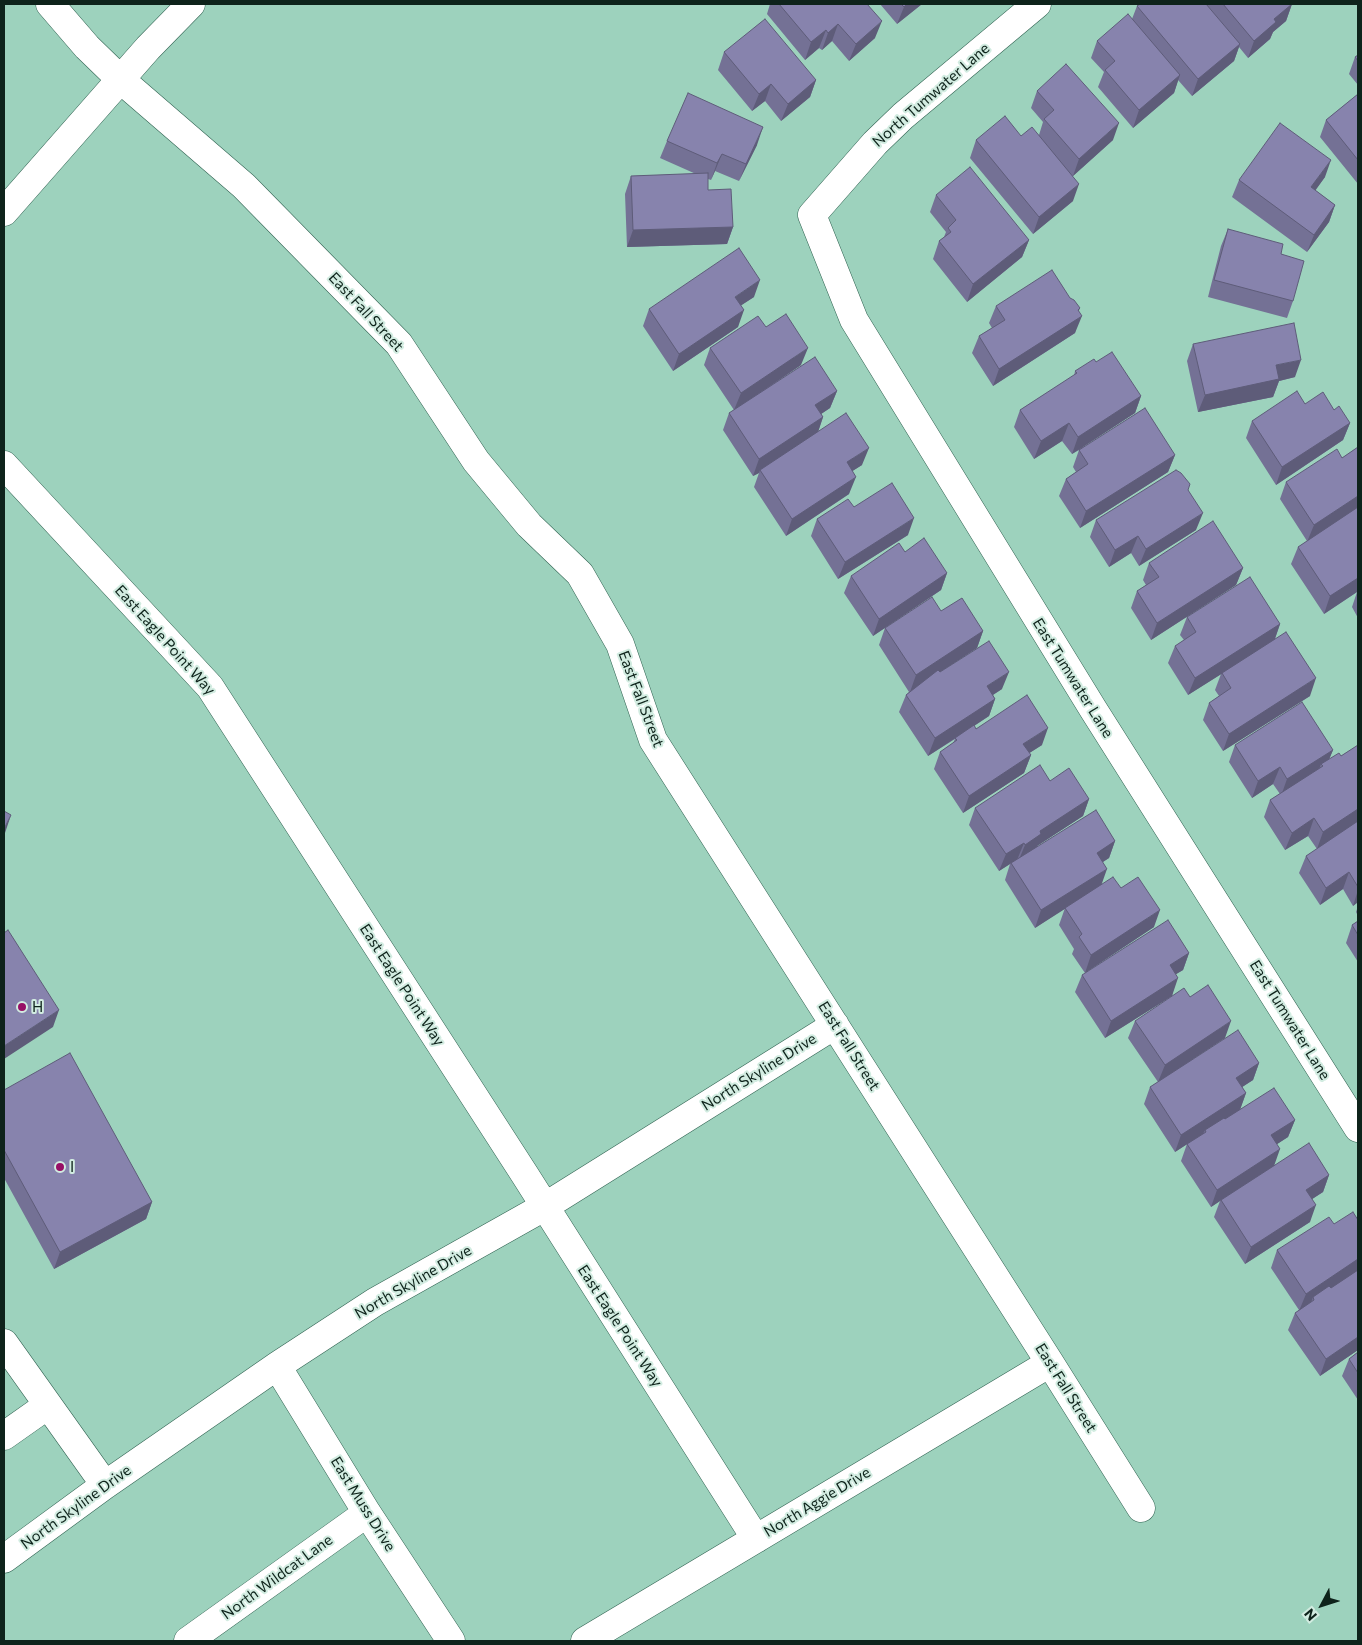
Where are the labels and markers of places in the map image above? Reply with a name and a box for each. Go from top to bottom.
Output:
place label: H [32,998,43,1016]
marker: H [16,1001,28,1013]
place label: I [70,1158,74,1176]
marker: I [54,1161,66,1173]

